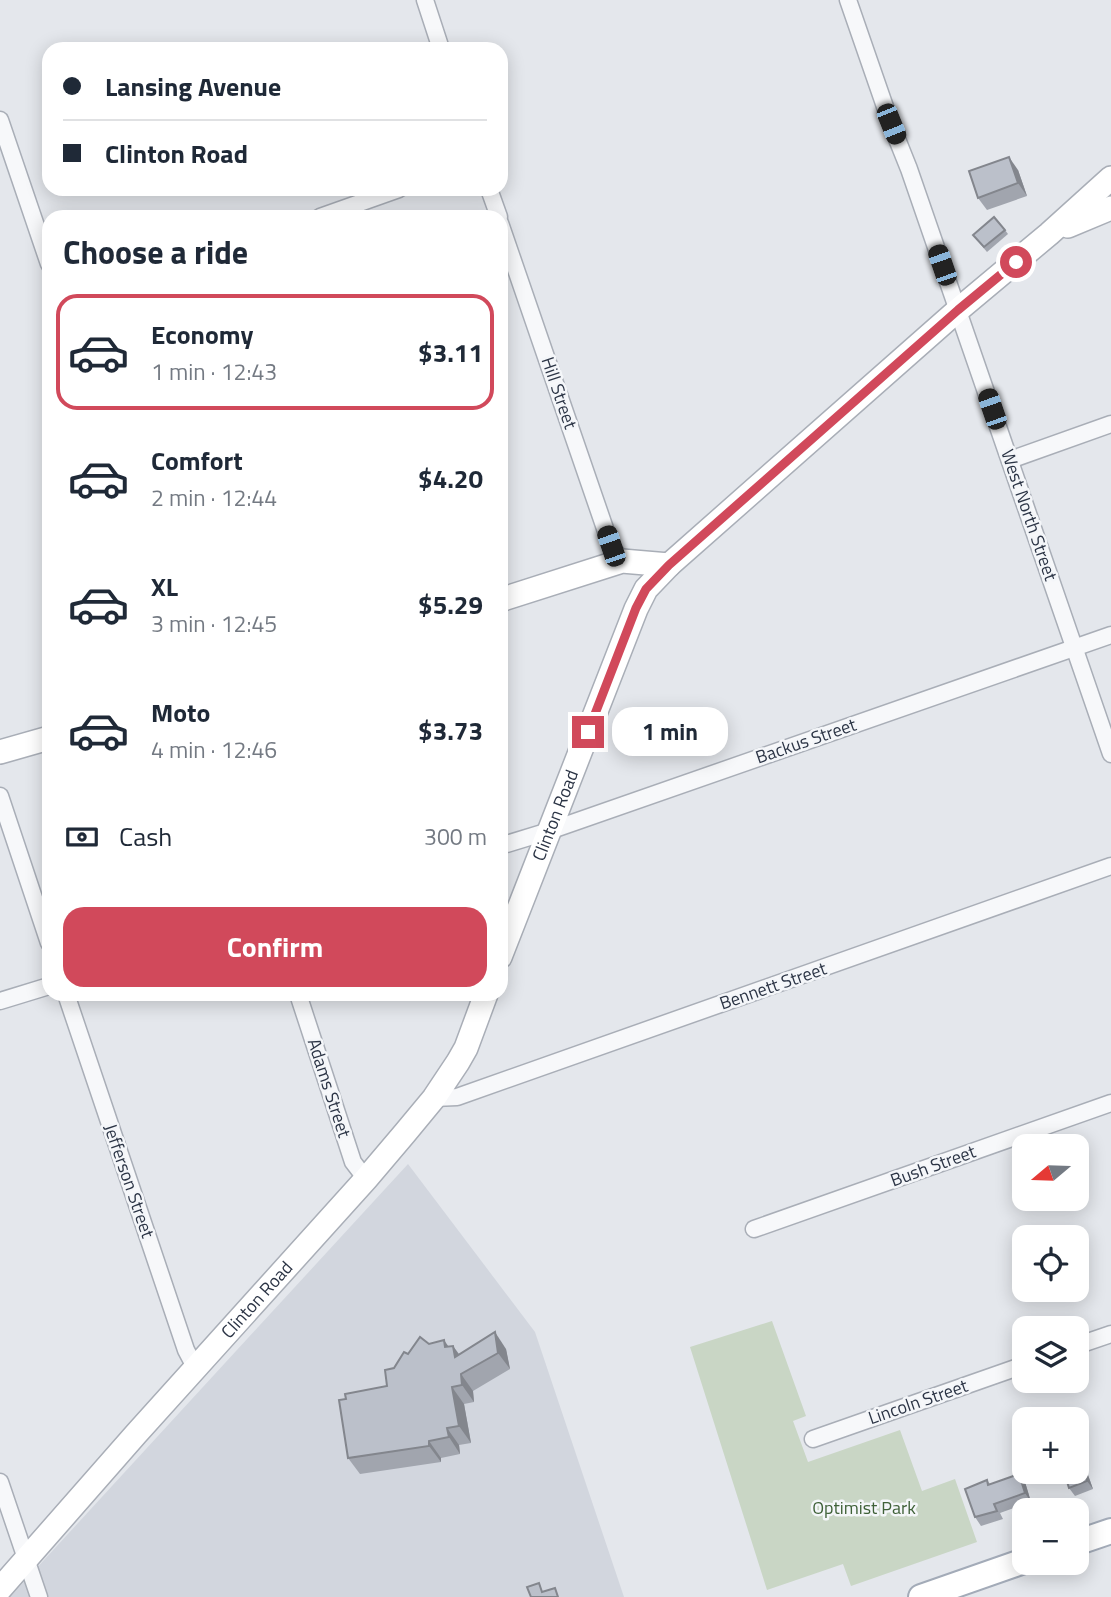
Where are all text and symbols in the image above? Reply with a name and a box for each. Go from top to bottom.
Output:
text: Lansing Avenue [105,67,281,106]
car [874,101,909,147]
text: Clinton Road [105,134,248,173]
text: Choose a ride [63,228,248,276]
car [926,242,959,288]
route start [1000,246,1032,278]
text: Economy [151,315,253,354]
icon: car [67,321,130,384]
text: $3.11 [418,333,483,372]
street label: Hill Street [535,353,585,433]
text: 1 min · 12:43 [151,354,277,389]
car [976,386,1009,432]
text: Comfort [151,441,243,480]
street label: West North Street [994,445,1065,585]
icon: car [67,447,130,510]
text: $4.20 [418,459,483,498]
text: 2 min · 12:44 [151,480,277,515]
car [595,523,628,569]
text: XL [151,567,178,606]
icon: car [67,573,130,636]
text: $5.29 [418,585,483,624]
text: 3 min · 12:45 [151,606,277,641]
text: Moto [151,693,210,732]
icon: car [67,699,130,762]
callout: 1 min [612,708,728,756]
street label: Backus Street [752,710,860,770]
text: $3.73 [418,711,483,750]
text: 1 min [642,714,698,749]
route end [572,716,604,748]
text: 4 min · 12:46 [151,732,277,767]
street label: Clinton Road [525,766,585,865]
text: Cash [119,817,172,856]
icon: cash [63,818,101,856]
text: 300 m [424,819,487,854]
button: Confirm [63,907,487,987]
street label: Bennett Street [716,954,831,1016]
street label: Adams Street [301,1035,358,1142]
street label: Jefferson Street [97,1120,162,1242]
north arrow [1012,1134,1088,1211]
map controls [1012,1134,1089,1575]
street label: Bush Street [886,1137,980,1193]
button: locate [1012,1225,1089,1302]
street label: Clinton Road [215,1255,299,1344]
button: layers [1012,1316,1089,1393]
street label: Lincoln Street [864,1372,972,1431]
button: + [1012,1407,1089,1484]
park label: Optimist Park [812,1494,916,1521]
button: − [1012,1498,1089,1575]

